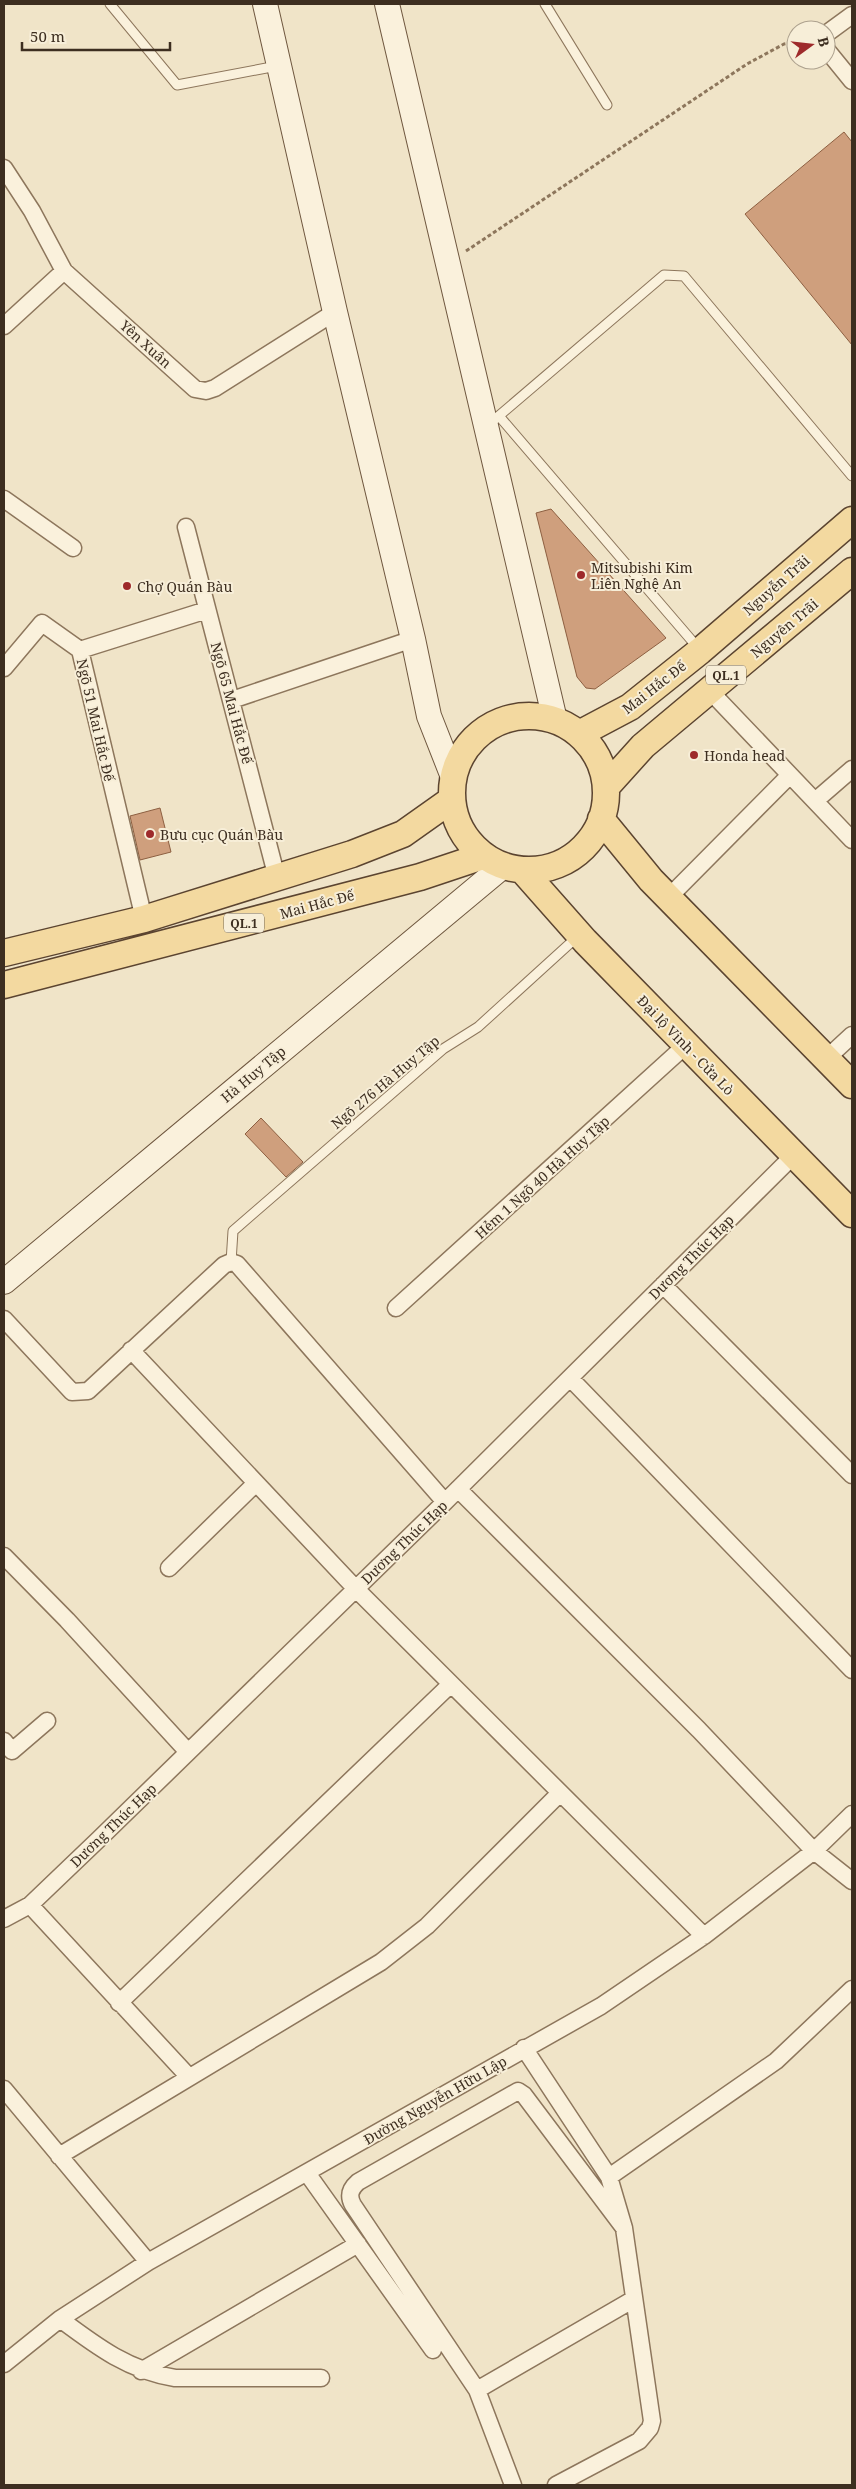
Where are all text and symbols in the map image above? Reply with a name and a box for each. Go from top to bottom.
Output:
scale bar [22,20,170,52]
north arrow [786,20,836,70]
text: 50 m [30,26,65,46]
text: B [814,34,834,49]
street label: Yên Xuân [115,315,176,372]
street label: Nguyễn Trãi [739,550,814,619]
place label: Mitsubishi Kim Liên Nghệ An [591,558,693,593]
marker: Mitsubishi Kim Liên Nghệ An [575,569,587,581]
place label: Chợ Quán Bàu [137,577,232,596]
marker: Chợ Quán Bàu [121,580,133,592]
street label: Nguyên Trãi [746,594,822,662]
street label: Ngõ 65 Mai Hắc Đế [207,640,258,767]
street label: Mai Hắc Đế [618,656,690,718]
street label: Ngõ 51 Mai Hắc Đế [73,657,119,784]
road number: QL.1 [706,666,746,684]
place label: Honda head [704,746,786,765]
marker: Honda head [688,749,700,761]
place label: Bưu cục Quán Bàu [160,825,283,844]
marker: Bưu cục Quán Bàu [144,828,156,840]
street label: Mai Hắc Đế [278,885,357,923]
road number: QL.1 [224,914,264,932]
street label: Đại lộ Vinh - Cửa Lò [633,991,739,1099]
street label: Ngõ 276 Hà Huy Tập [327,1031,443,1133]
street label: Hà Huy Tập [217,1041,289,1107]
street label: Hẻm 1 Ngõ 40 Hà Huy Tập [471,1111,613,1243]
street label: Dương Thúc Hạp [644,1210,738,1304]
street label: Dương Thúc Hạp [357,1496,451,1588]
street label: Dương Thúc Hạp [66,1779,160,1871]
street label: Đường Nguyễn Hữu Lập [360,2051,510,2149]

